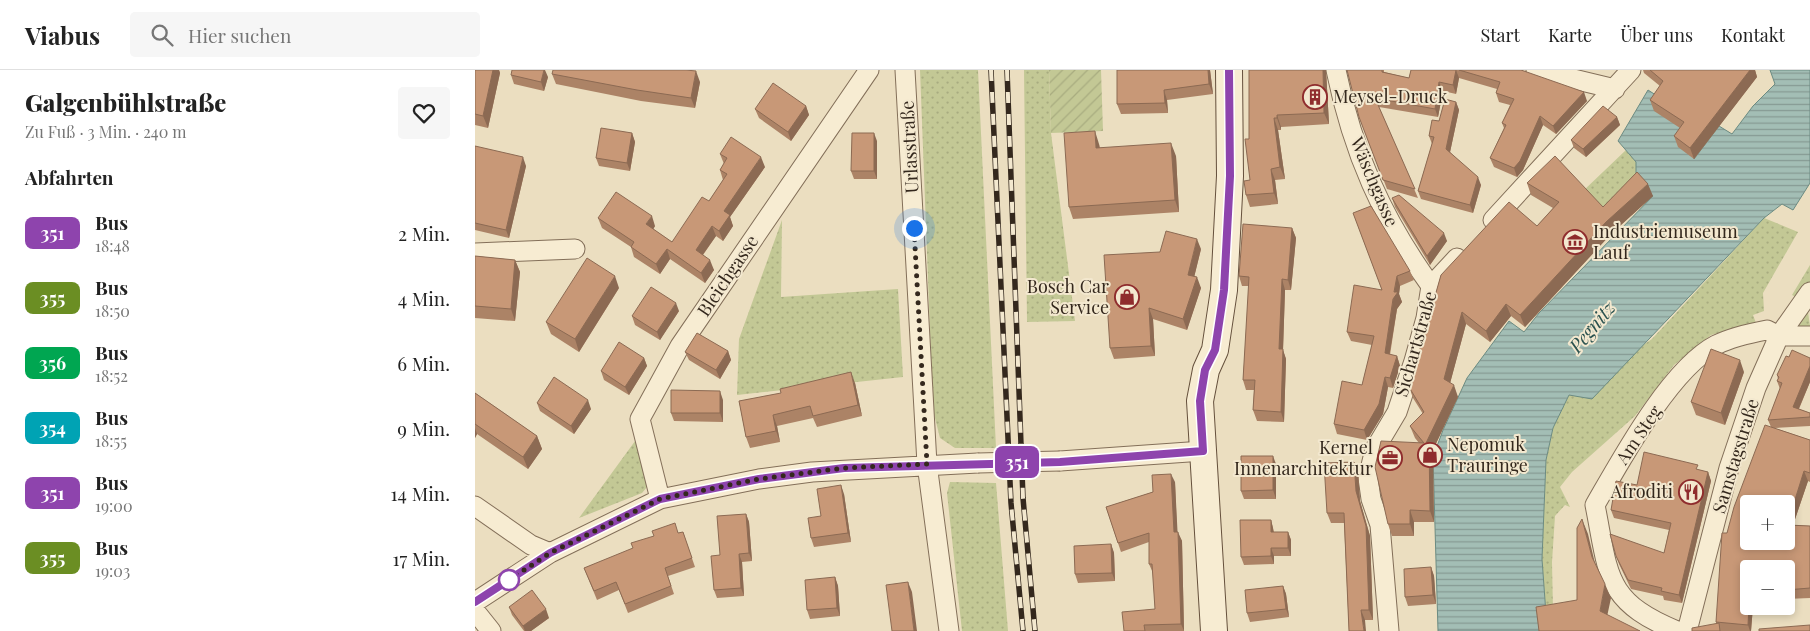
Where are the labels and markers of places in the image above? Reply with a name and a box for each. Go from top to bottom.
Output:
building icon: Meysel-Druck [1302,84,1328,110]
place label: Meysel-Druck [1333,84,1448,108]
place label: Industriemuseum Lauf [1593,219,1738,264]
museum icon: Industriemuseum Lauf [1562,229,1588,255]
place label: Bosch Car Service [1027,274,1109,319]
shop icon: Bosch Car Service [1114,284,1140,310]
place label: Nepomuk Trauringe [1447,432,1528,477]
place label: Kernel Innenarchitektur [1234,435,1373,480]
shop icon: Nepomuk Trauringe [1417,442,1443,468]
office icon: Kernel Innenarchitektur [1377,445,1403,471]
place label: Afroditi [1610,479,1673,503]
restaurant icon: Afroditi [1678,479,1704,505]
unlabelled marker [498,569,520,591]

